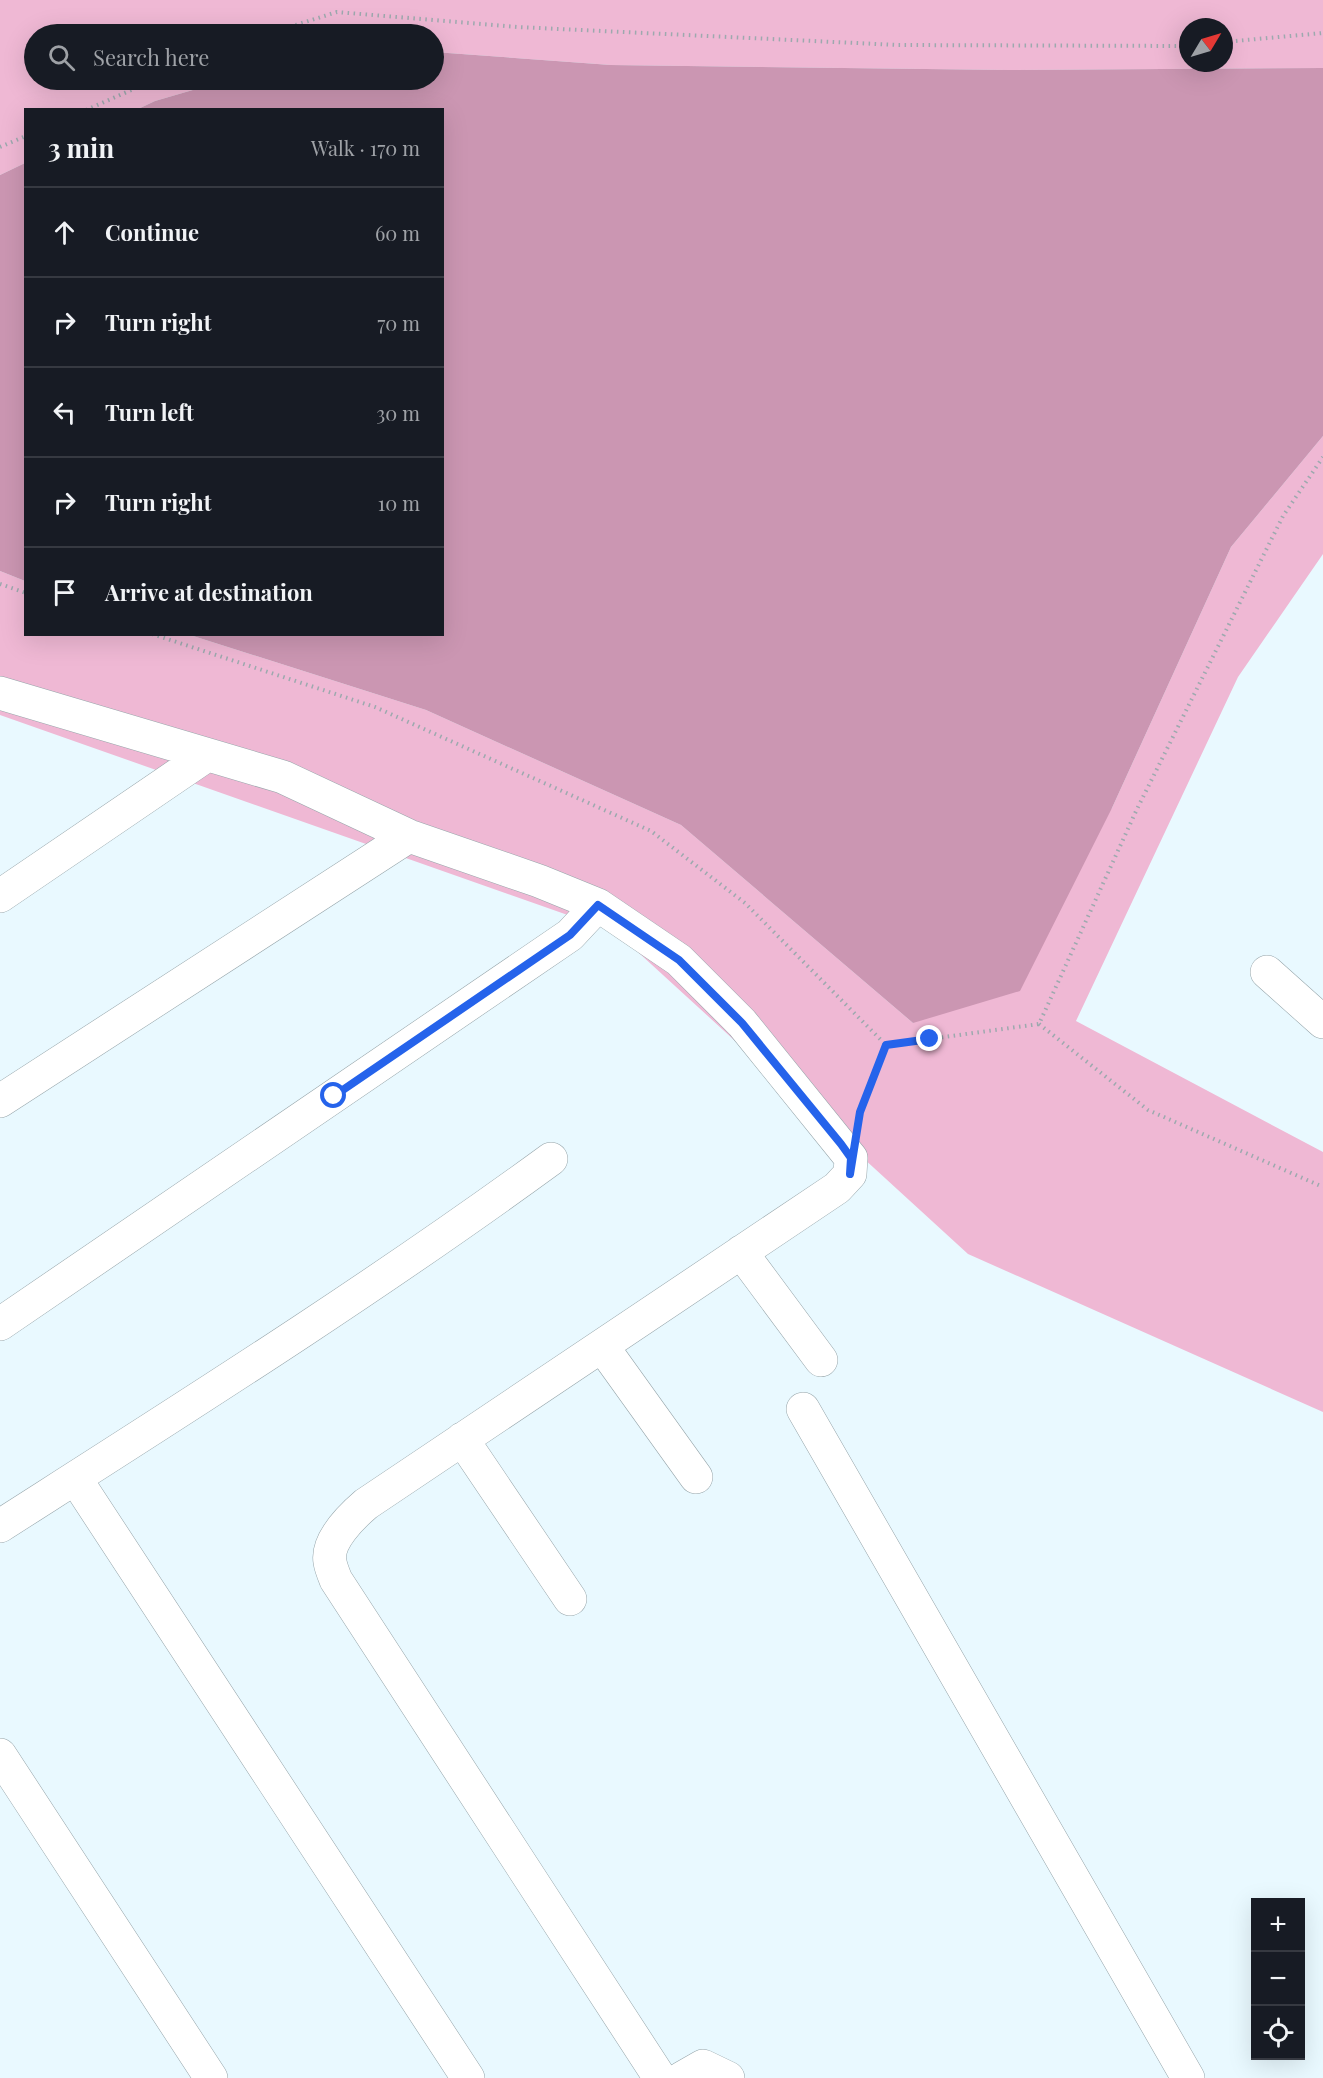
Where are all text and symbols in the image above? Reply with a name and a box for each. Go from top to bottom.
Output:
north arrow [1179,18,1233,72]
search box [24,24,444,90]
icon: search [45,41,78,74]
text: Search here [93,42,209,72]
text: 3 min [48,130,114,165]
text: Walk · 170 m [311,134,420,161]
icon: ahead [48,216,81,249]
text: Continue [105,217,199,247]
text: 60 m [375,219,420,246]
icon: right [48,306,81,339]
text: Turn right [105,307,211,337]
text: 70 m [377,309,420,336]
icon: left [48,396,81,429]
text: Turn left [105,397,194,427]
text: 30 m [376,399,420,426]
icon: right [48,486,81,519]
text: Turn right [105,487,211,517]
text: 10 m [378,489,420,516]
icon: arrive [48,576,81,609]
text: Arrive at destination [105,577,313,607]
route end [916,1025,942,1051]
route start [320,1082,346,1108]
map controls [1251,1898,1305,2060]
button: + [1251,1898,1305,1952]
button: − [1251,1952,1305,2006]
button: locate [1251,2006,1305,2060]

